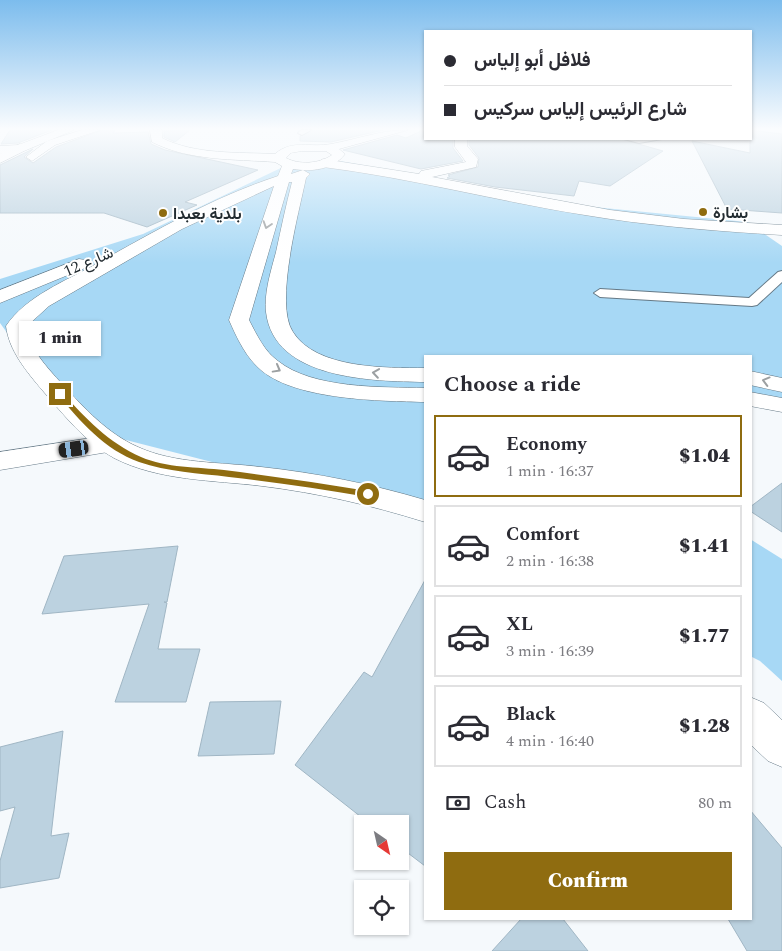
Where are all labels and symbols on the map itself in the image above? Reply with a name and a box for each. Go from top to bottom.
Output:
place label: بشارة [713,201,748,225]
place label: بلدية بعبدا [173,202,242,226]
marker: بشارة [697,206,709,218]
marker: بلدية بعبدا [157,207,169,219]
one-way arrow [263,221,273,229]
street label: شارع 12 [60,241,117,283]
callout: 1 min [19,322,101,356]
one-way arrow [271,363,280,373]
one-way arrow [372,368,380,379]
one-way arrow [763,376,771,386]
route end [49,383,71,405]
car [58,439,89,459]
route start [357,483,379,505]
north arrow [354,815,409,870]

